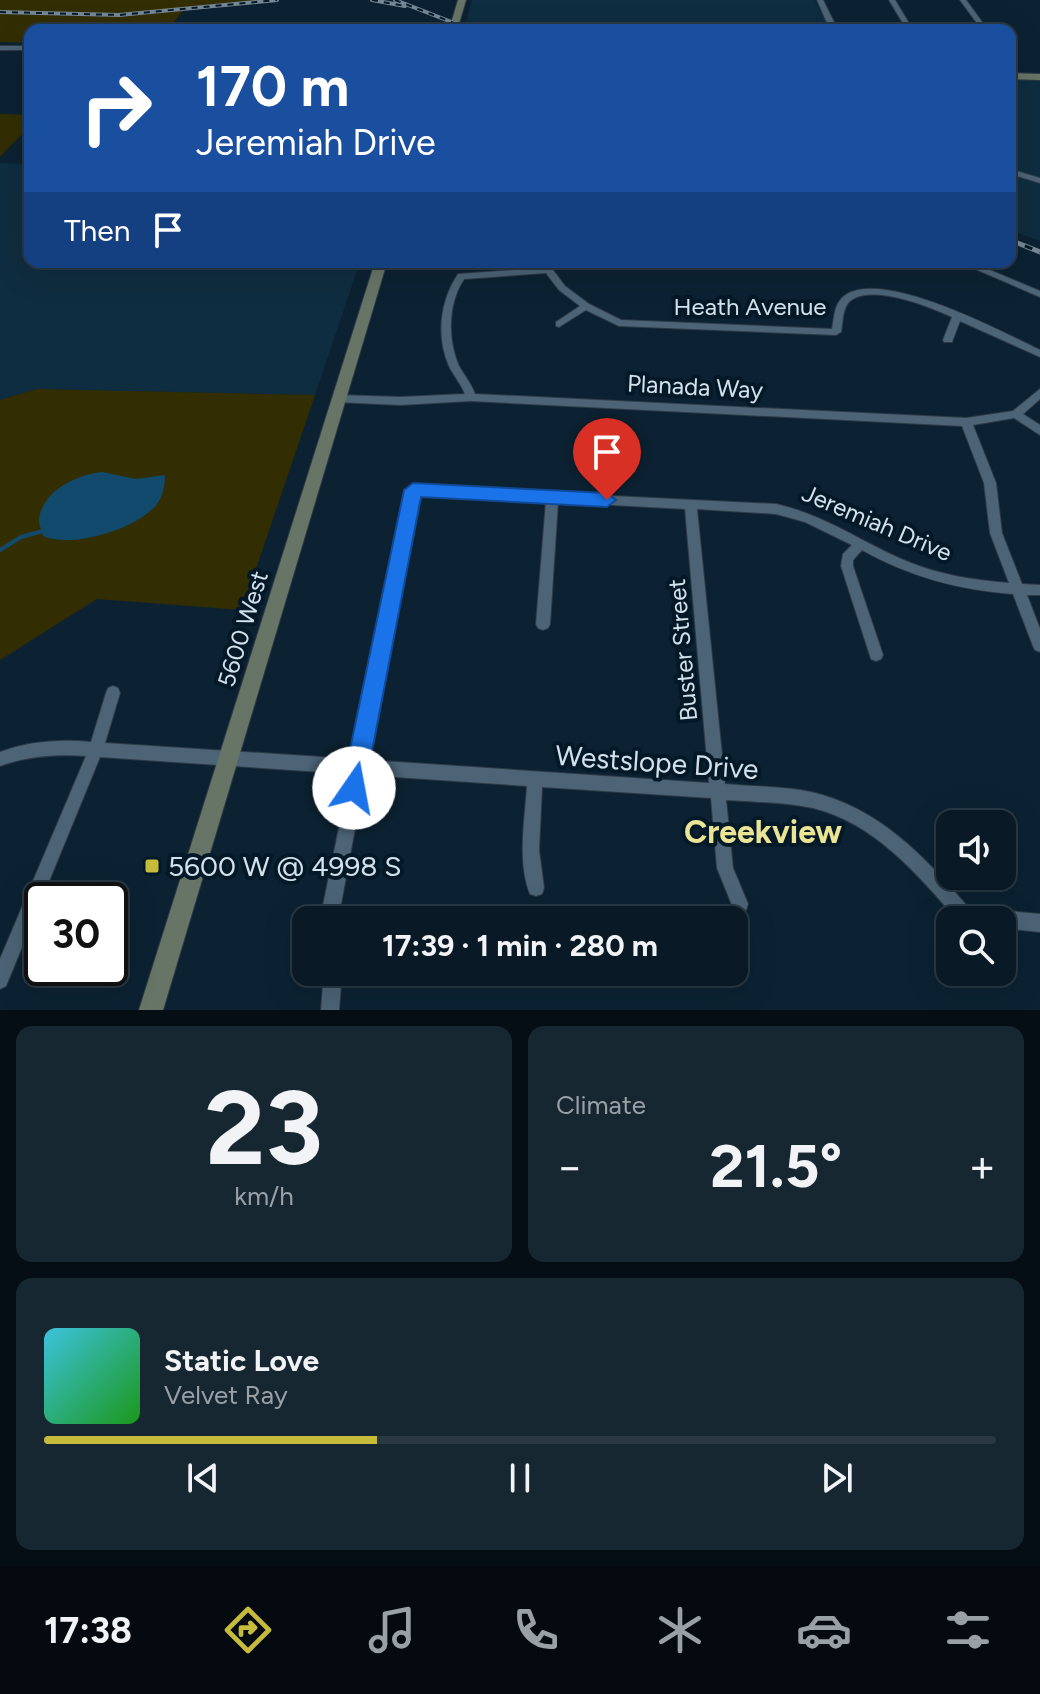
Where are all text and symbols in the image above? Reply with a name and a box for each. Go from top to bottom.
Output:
text: 170 m [196,53,349,120]
icon: right [64,56,168,160]
text: Jeremiah Drive [196,121,436,164]
icon: arrive [146,208,190,252]
text: Then [64,212,130,249]
street label: Heath Avenue [674,292,826,321]
street label: Planada Way [626,368,764,405]
pin [573,418,641,500]
icon: arrive [585,430,629,474]
street label: Jeremiah Drive [798,478,956,567]
street label: 5600 West [211,567,274,690]
street label: Buster Street [662,578,703,722]
street label: Westslope Drive [554,738,760,786]
position arrow [312,746,396,830]
map controls [936,810,1016,986]
button: sound [936,810,1016,890]
district label: Creekview [684,813,842,851]
place label: 5600 W @ 4998 S [168,849,402,883]
marker: 5600 W @ 4998 S [143,857,161,875]
speed limit sign: 30 [24,882,128,986]
button: search [936,906,1016,986]
text: 17:39 · 1 min · 280 m [382,927,658,964]
text: 23 [205,1065,323,1190]
text: Climate [556,1089,646,1121]
text: 21.5° [710,1130,842,1202]
text: − [556,1140,583,1193]
text: + [969,1140,996,1193]
text: km/h [234,1180,294,1212]
text: Static Love [164,1342,319,1379]
text: Velvet Ray [164,1379,288,1411]
icon: previous [181,1456,225,1500]
icon: pause [498,1456,542,1500]
icon: next [815,1456,859,1500]
icon: directions [220,1602,276,1658]
icon: music [364,1602,420,1658]
icon: phone [508,1602,564,1658]
icon: climate [652,1602,708,1658]
icon: car [796,1602,852,1658]
icon: filters [940,1602,996,1658]
text: 17:38 [44,1609,132,1652]

